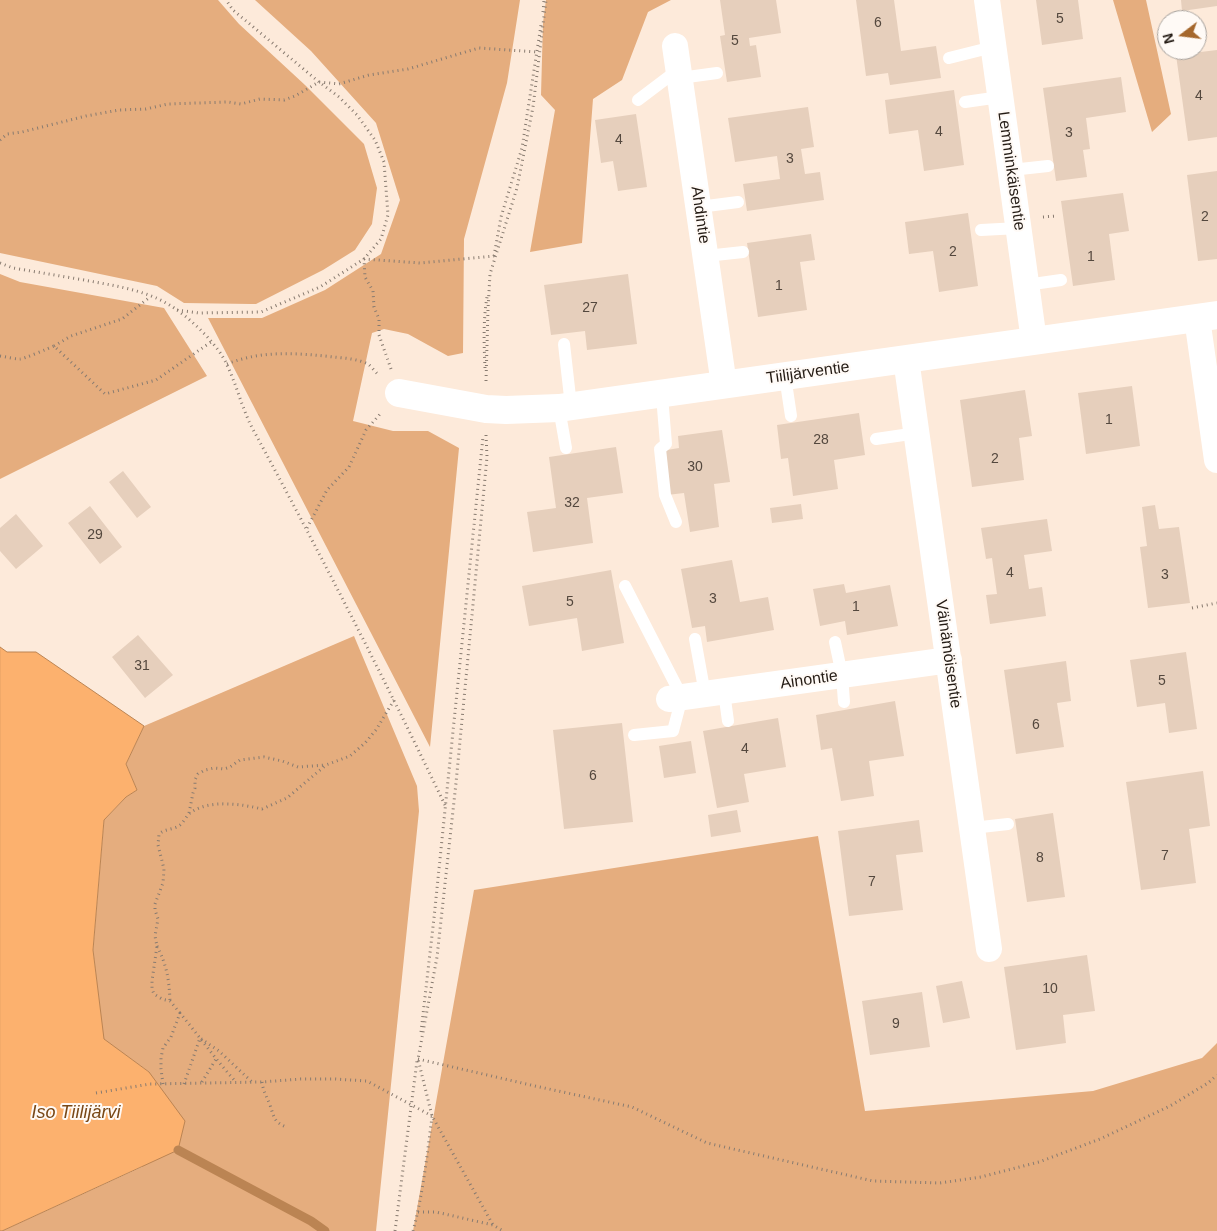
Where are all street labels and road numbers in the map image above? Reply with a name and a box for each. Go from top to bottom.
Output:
street label: Lemminkäisentie [993,110,1029,232]
street label: Ahdintie [686,185,714,245]
street label: Tiilijärventie [765,358,851,388]
street label: Väinämöisentie [931,598,965,710]
street label: Ainontie [779,666,839,694]

